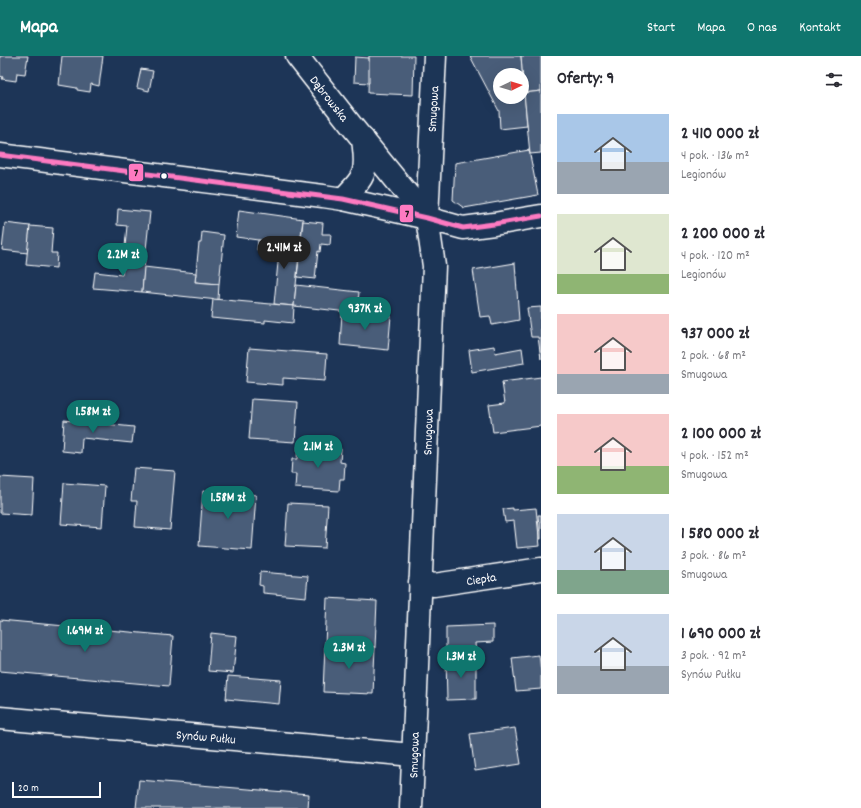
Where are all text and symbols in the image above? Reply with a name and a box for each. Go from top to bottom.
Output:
text: Mapa [20,15,58,42]
text: Start [647,18,675,38]
text: Mapa [697,18,725,38]
text: O nas [747,18,777,38]
text: Kontakt [799,18,841,38]
north arrow [493,68,529,104]
map controls [493,68,529,104]
text: Oferty: 9 [557,68,614,92]
icon: filters [823,69,845,91]
street label: Dąbrowska [304,72,353,127]
street label: Smugowa [424,85,445,133]
text: 2 410 000 zł [681,123,759,147]
icon: home [589,130,637,178]
text: 4 pok. · 136 m² [681,147,749,166]
line badge: 7 [128,163,144,182]
text: 7 [134,166,139,182]
text: Legionów [681,166,726,185]
unlabelled marker [159,171,169,181]
line badge: 7 [399,204,414,223]
text: 7 [405,207,410,223]
text: 2 200 000 zł [681,223,765,247]
icon: home [589,230,637,278]
pin: 2.41M zł [243,236,325,270]
text: 2.41M zł [267,239,301,258]
pin: 2.2M zł [86,243,160,277]
text: 2.2M zł [107,246,139,265]
text: 4 pok. · 120 m² [681,247,750,266]
text: Legionów [681,266,726,285]
pin: 937K zł [328,297,402,331]
text: 937K zł [348,300,382,319]
text: 937 000 zł [681,323,749,347]
icon: home [589,330,637,378]
text: 2 pok. · 68 m² [681,347,746,366]
text: Smugowa [681,366,727,385]
pin: 1.58M zł [52,400,134,434]
text: 1.58M zł [75,403,111,422]
street label: Smugowa [419,408,440,456]
text: 2 100 000 zł [681,423,761,447]
icon: home [589,430,637,478]
pin: 2.1M zł [281,435,355,469]
text: 2.1M zł [303,438,333,457]
text: 4 pok. · 152 m² [681,447,749,466]
text: Smugowa [681,466,727,485]
pin: 1.58M zł [187,486,269,520]
text: 1.58M zł [210,489,246,508]
text: 1 580 000 zł [681,523,759,547]
icon: home [589,530,637,578]
text: 3 pok. · 86 m² [681,547,746,566]
text: Smugowa [681,566,727,585]
street label: Ciepła [465,569,499,592]
pin: 1.69M zł [44,619,126,653]
text: 1.69M zł [67,622,103,641]
text: 1 690 000 zł [681,623,760,647]
icon: home [589,630,637,678]
pin: 2.3M zł [312,636,386,670]
text: 2.3M zł [333,639,365,658]
pin: 1.3M zł [424,645,498,679]
text: 3 pok. · 92 m² [681,647,746,666]
text: 1.3M zł [446,648,476,667]
text: Synów Pułku [681,666,741,685]
street label: Synów Pułku [175,726,236,751]
street label: Smugowa [405,731,426,779]
scale bar [12,780,101,799]
text: 20 m [18,781,39,797]

